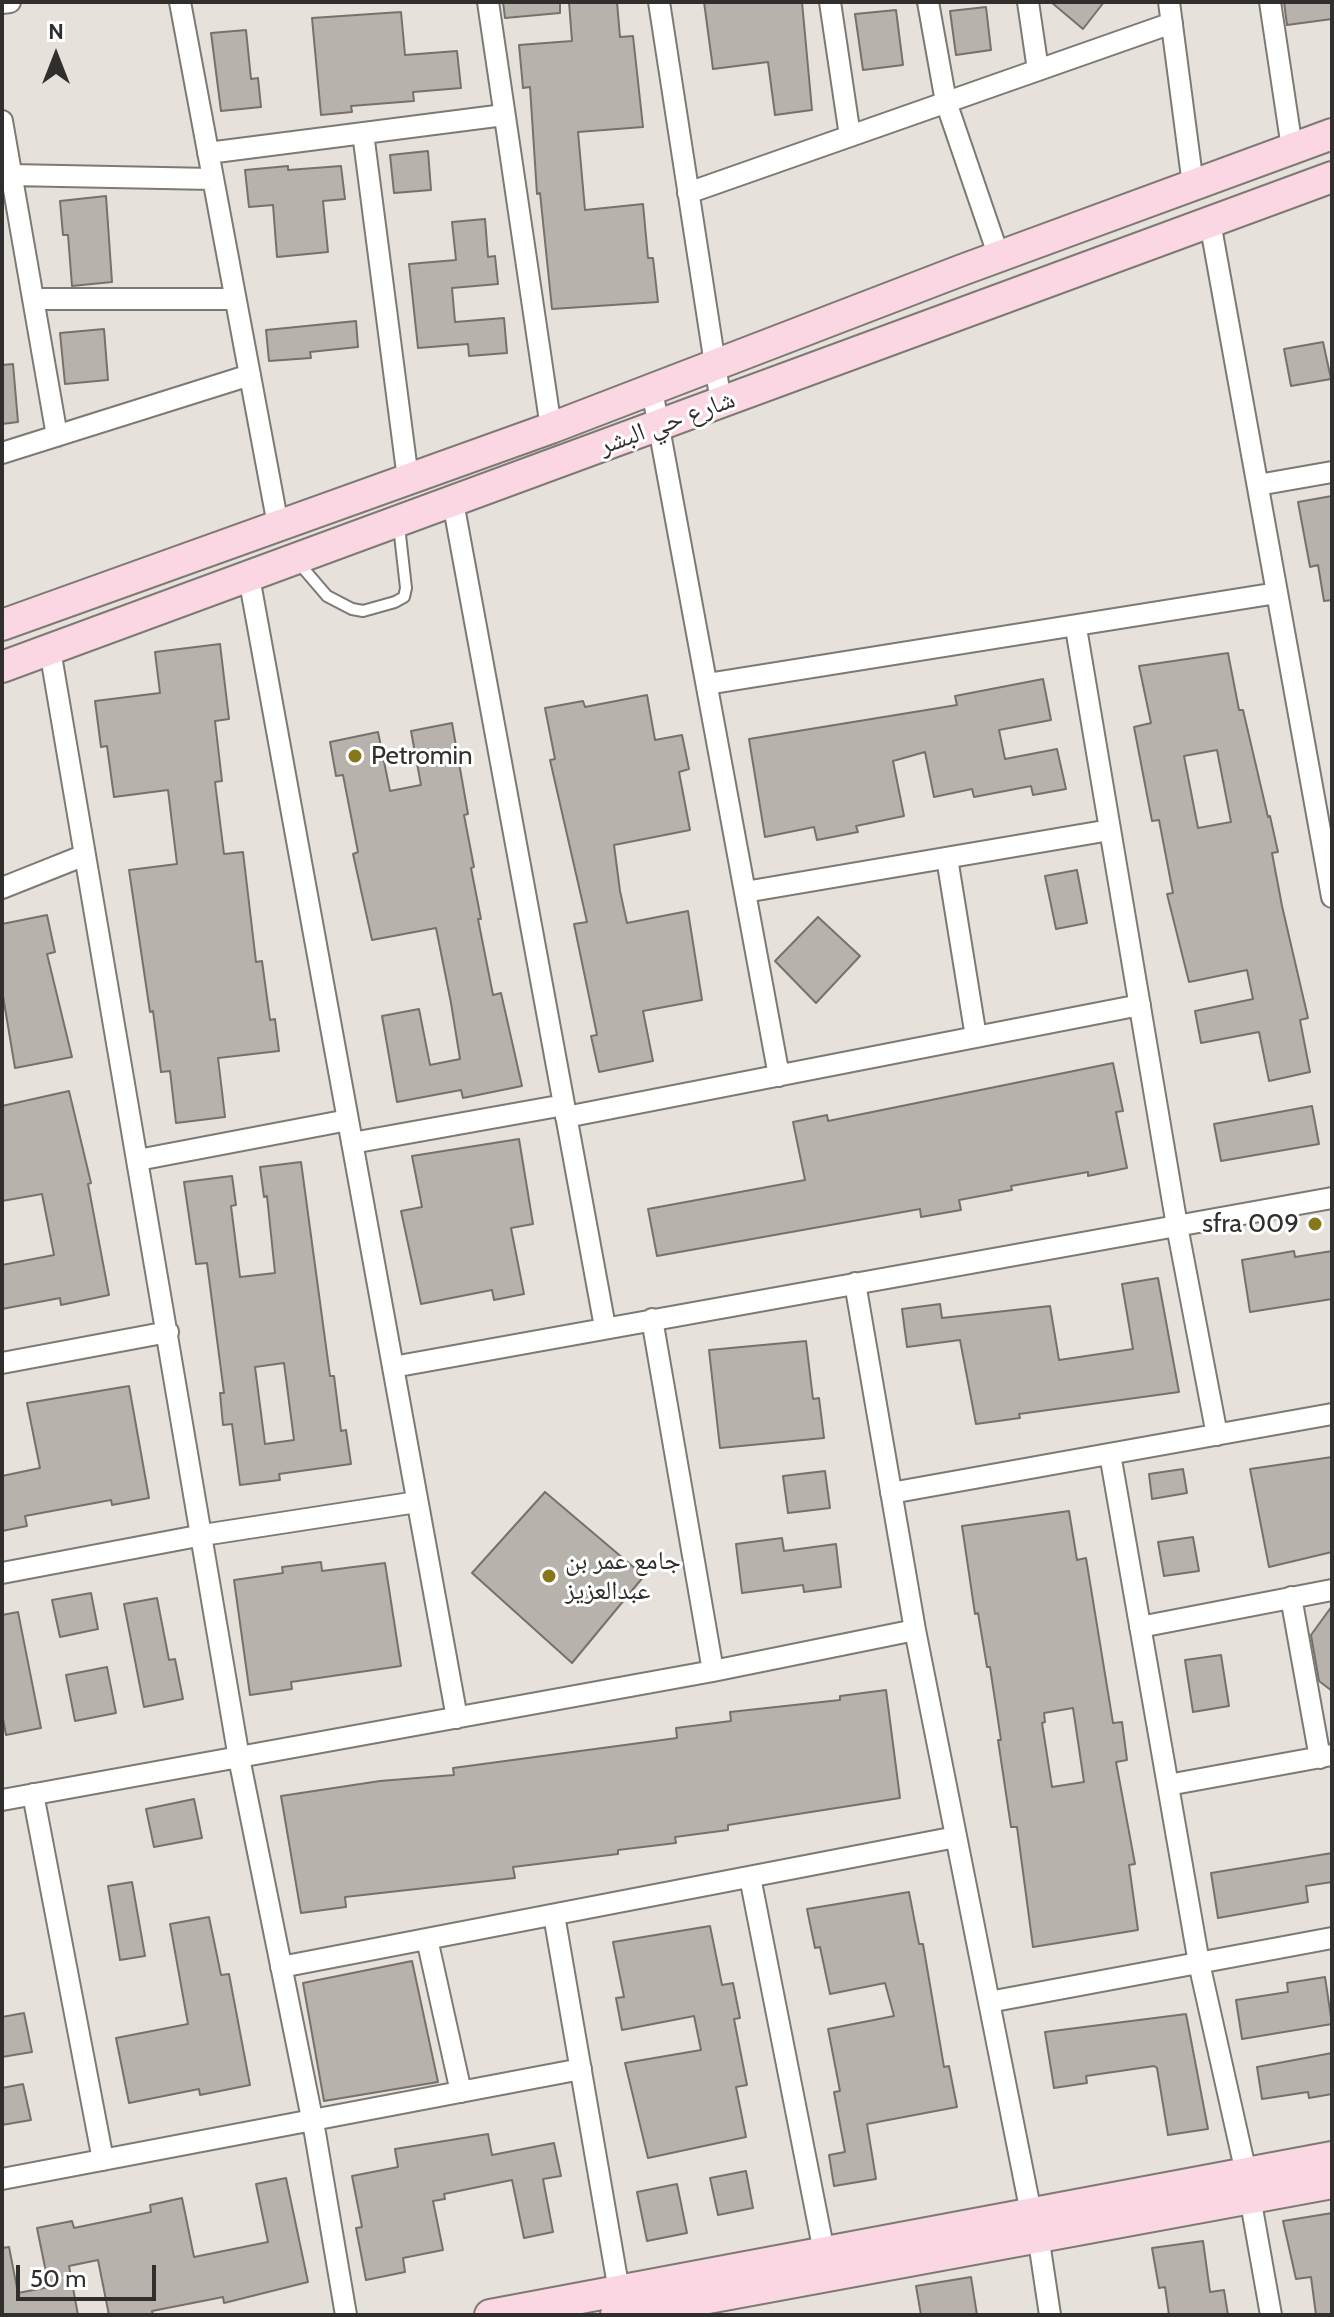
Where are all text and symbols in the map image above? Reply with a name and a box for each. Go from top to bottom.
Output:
north arrow [16,16,96,96]
text: N [48,18,64,45]
street label: شارع حي البشر [595,384,739,462]
place label: Petromin [371,740,473,772]
marker: Petromin [346,747,364,765]
place label: sfra 009 [1202,1208,1299,1240]
marker: sfra 009 [1306,1215,1324,1233]
place label: جامع عمر بن عبدالعزيز [565,1545,681,1606]
marker: جامع عمر بن عبدالعزيز [540,1567,558,1585]
scale bar [20,2249,160,2299]
text: 50 m [30,2264,86,2293]

